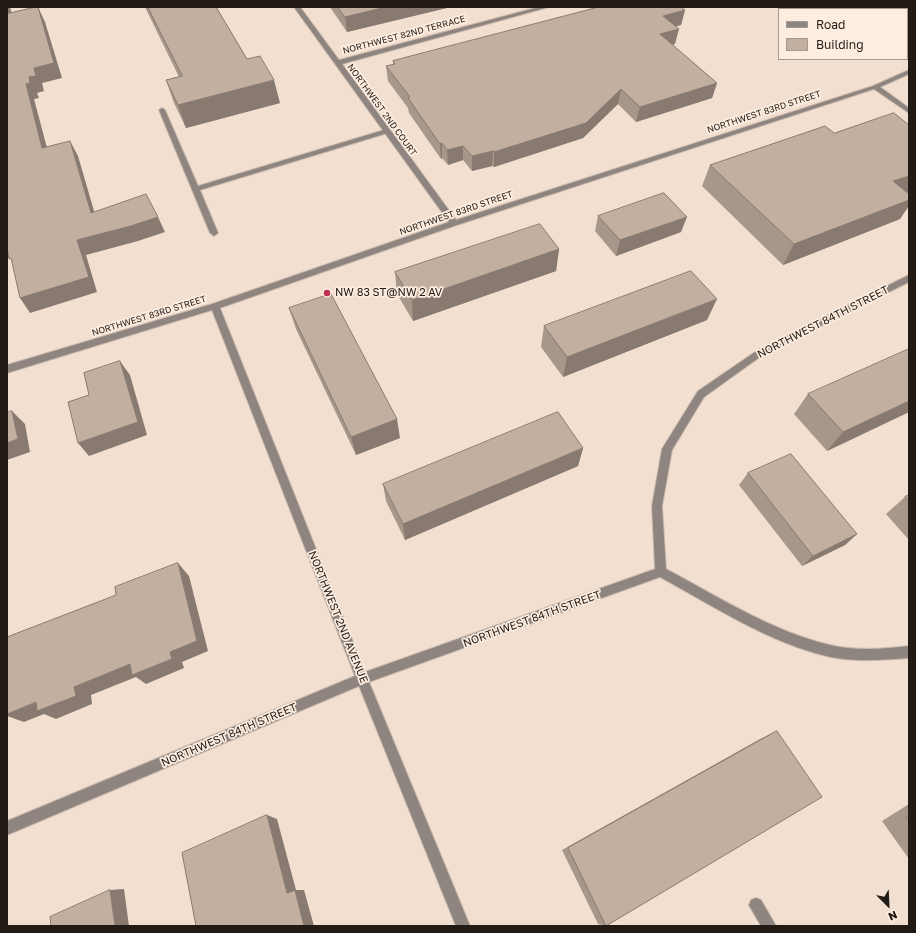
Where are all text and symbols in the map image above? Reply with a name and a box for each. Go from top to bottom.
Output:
legend [778,8,908,60]
street label: NORTHWEST 82ND TERRACE [342,13,466,57]
text: Road [816,17,845,32]
text: Building [816,37,864,52]
street label: NORTHWEST 2ND COURT [345,62,419,158]
street label: NORTHWEST 83RD STREET [706,88,822,136]
street label: NORTHWEST 83RD STREET [398,189,514,237]
street label: NORTHWEST 84TH STREET [755,283,891,361]
place label: NW 83 ST@NW 2 AV [335,286,442,300]
marker: NW 83 ST@NW 2 AV [322,288,332,298]
street label: NORTHWEST 83RD STREET [91,293,207,339]
street label: NORTHWEST 2ND AVENUE [305,549,371,685]
street label: NORTHWEST 84TH STREET [461,588,603,650]
street label: NORTHWEST 84TH STREET [159,700,299,770]
north arrow [868,885,908,925]
text: N [887,909,900,924]

